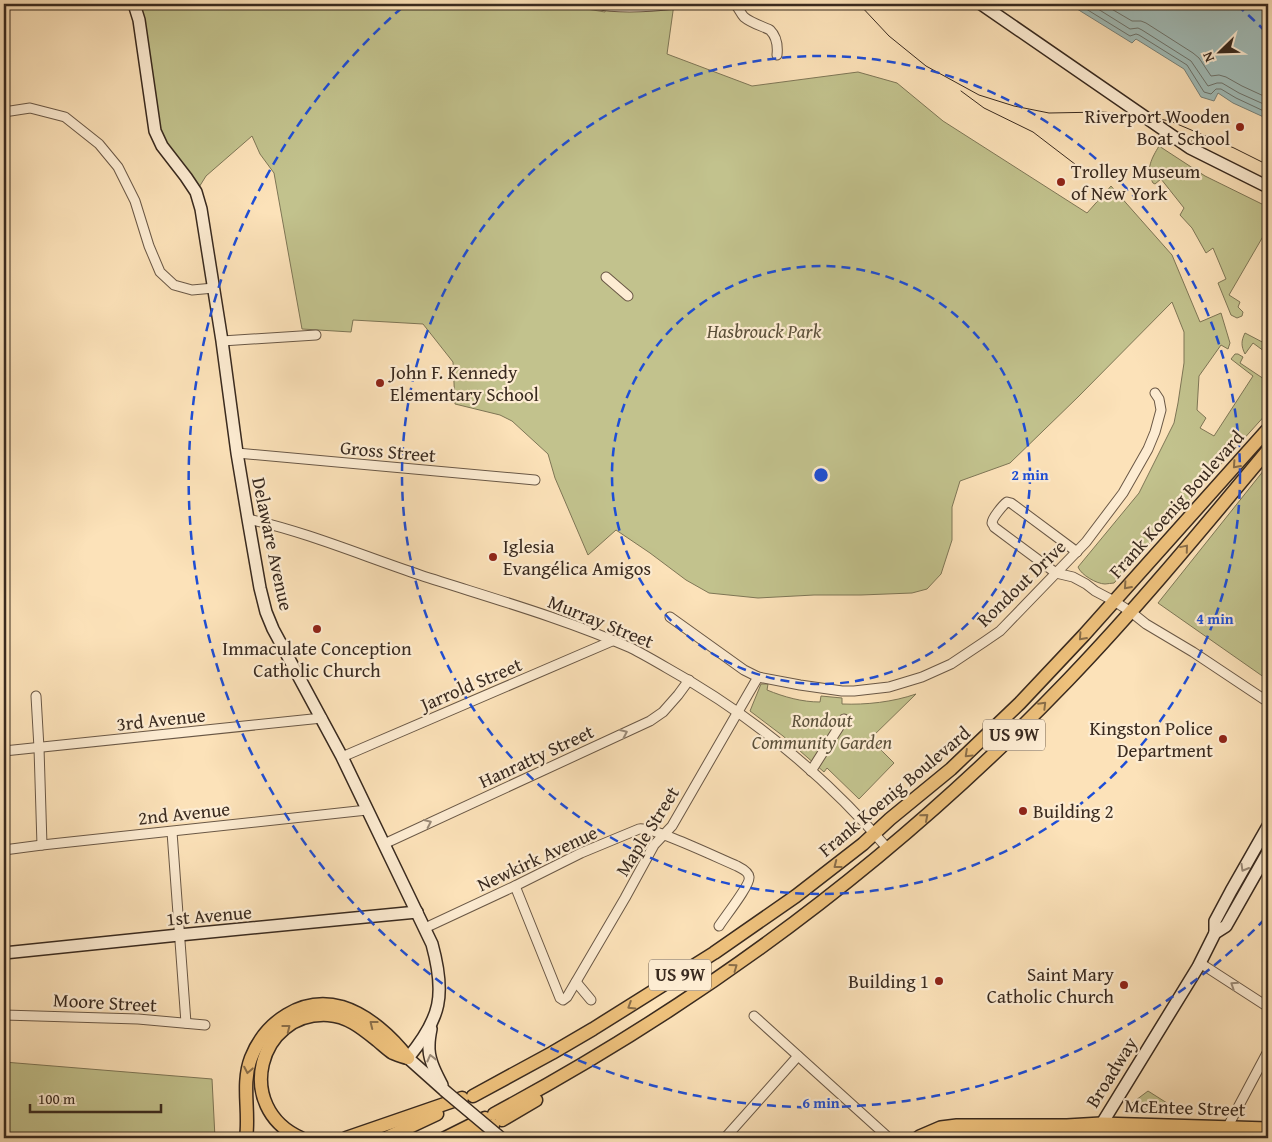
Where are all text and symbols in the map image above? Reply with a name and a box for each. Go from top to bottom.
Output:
north arrow [1194,28,1244,78]
text: N [1197,48,1219,65]
place label: Riverport Wooden Boat School [1085,102,1230,152]
marker: Riverport Wooden Boat School [1234,121,1246,133]
place label: Trolley Museum of New York [1071,157,1201,207]
marker: Trolley Museum of New York [1055,176,1067,188]
park label: Hasbrouck Park [706,317,822,345]
place label: John F. Kennedy Elementary School [388,358,539,408]
marker: John F. Kennedy Elementary School [374,377,386,389]
street label: Frank Koenig Boulevard [1102,423,1251,584]
street label: Gross Street [339,433,437,469]
one-way arrow [1233,459,1242,468]
text: 2 min [1011,464,1049,485]
centre of rings [812,466,830,484]
street label: Delaware Avenue [245,475,301,613]
place label: Iglesia Evangélica Amigos [503,532,651,582]
street label: Rondout Drive [970,533,1072,633]
one-way arrow [1179,545,1188,554]
marker: Iglesia Evangélica Amigos [487,551,499,563]
one-way arrow [1124,580,1133,589]
street label: Murray Street [544,587,658,655]
text: 4 min [1196,608,1234,629]
marker: Immaculate Conception Catholic Church [311,623,323,635]
one-way arrow [1079,632,1088,641]
place label: Immaculate Conception Catholic Church [222,634,412,684]
street label: Jarrold Street [414,650,526,719]
street label: 3rd Avenue [115,700,207,738]
one-way arrow [1037,702,1046,711]
park label: Rondout Community Garden [752,706,893,756]
place label: Kingston Police Department [1090,714,1213,764]
street label: Hanratty Street [474,717,598,795]
street label: Frank Koenig Boulevard [812,718,977,863]
road number: US 9W [983,720,1045,750]
one-way arrow [619,729,628,740]
marker: Kingston Police Department [1217,733,1229,745]
one-way arrow [965,748,974,757]
street label: Maple Street [608,780,686,881]
street label: 2nd Avenue [137,794,232,832]
place label: Building 2 [1033,797,1114,825]
marker: Building 2 [1017,805,1029,817]
one-way arrow [920,814,929,823]
street label: Newkirk Avenue [472,818,602,898]
one-way arrow [423,819,432,830]
one-way arrow [834,859,843,867]
one-way arrow [1240,863,1250,872]
street label: 1st Avenue [165,897,253,933]
road number: US 9W [649,960,711,990]
place label: Saint Mary Catholic Church [987,960,1115,1010]
one-way arrow [729,964,738,973]
place label: Building 1 [848,967,929,995]
marker: Building 1 [933,975,945,987]
marker: Saint Mary Catholic Church [1118,979,1130,991]
one-way arrow [1230,981,1239,991]
street label: Moore Street [52,985,158,1019]
one-way arrow [627,999,636,1009]
one-way arrow [370,1022,379,1030]
one-way arrow [281,1025,291,1034]
street label: Broadway [1078,1031,1144,1113]
one-way arrow [426,1054,437,1063]
one-way arrow [244,1066,254,1074]
scale bar [30,1082,161,1114]
text: 100 m [38,1088,76,1109]
street label: McEntee Street [1124,1091,1246,1123]
text: 6 min [802,1092,840,1113]

